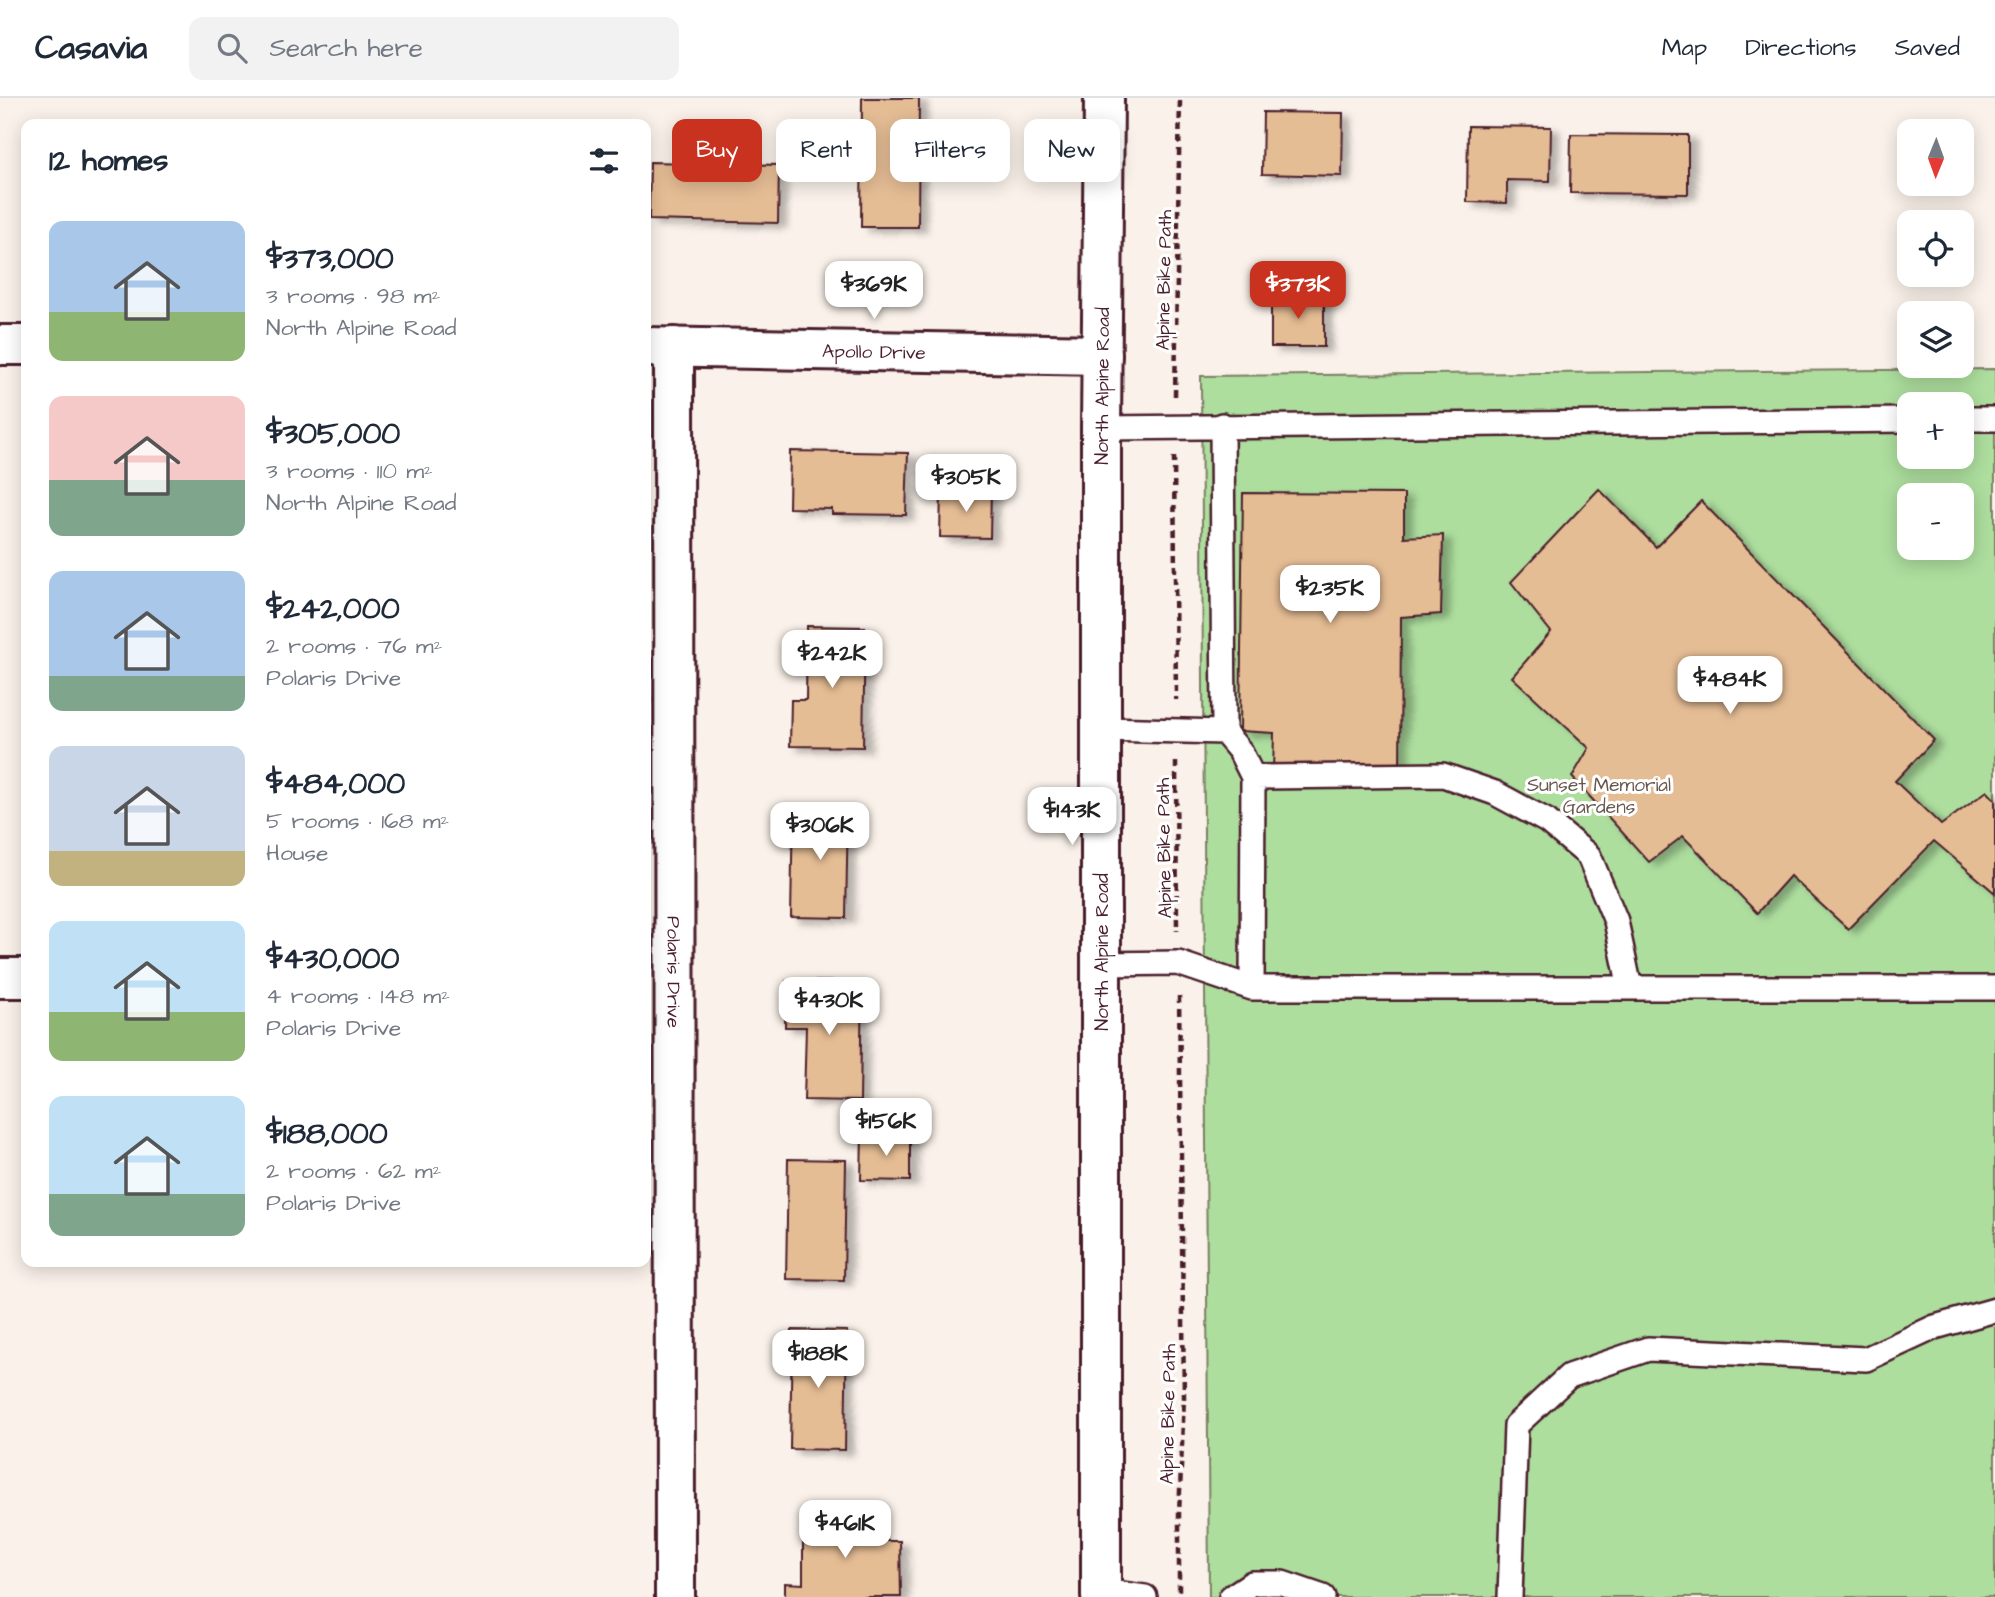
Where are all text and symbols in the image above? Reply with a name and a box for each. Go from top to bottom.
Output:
search box [189,17,679,80]
text: Casavia [35,25,147,71]
icon: search [213,29,251,67]
text: Search here [269,30,423,66]
text: Map [1662,31,1707,65]
text: Directions [1745,31,1857,65]
text: Saved [1895,31,1960,65]
chip: Buy [672,119,762,182]
chip: Rent [776,119,876,182]
chip: Filters [890,119,1010,182]
chip: New [1024,119,1120,182]
north arrow [1897,119,1974,196]
map controls [1897,119,1974,560]
text: 12 homes [49,140,168,182]
icon: filters [585,142,623,180]
street label: Alpine Bike Path [1150,209,1179,351]
button: locate [1897,210,1974,287]
text: $373,000 [266,238,394,280]
icon: home [105,249,189,333]
pin: $369K [825,262,923,321]
pin: $373K [1249,262,1347,321]
text: $369K [841,268,907,300]
text: $373K [1266,268,1330,300]
text: 3 rooms · 98 m² [266,280,440,312]
button: layers [1897,301,1974,378]
street label: North Alpine Road [1089,307,1117,465]
text: North Alpine Road [266,312,457,344]
street label: Apollo Drive [822,338,926,367]
button: + [1897,392,1974,469]
text: $305,000 [266,413,400,455]
icon: home [105,424,189,508]
pin: $305K [917,454,1015,514]
text: 3 rooms · 110 m² [266,455,433,487]
text: $305K [931,461,1001,493]
button: − [1897,483,1974,560]
text: North Alpine Road [266,487,457,519]
pin: $235K [1281,566,1379,625]
text: $235K [1296,572,1364,604]
text: $242,000 [266,588,400,630]
icon: home [105,599,189,683]
text: 2 rooms · 76 m² [266,630,442,662]
pin: $242K [783,630,881,690]
text: $242K [798,637,866,669]
pin: $484K [1681,656,1779,716]
text: Polaris Drive [266,662,401,694]
text: $484K [1694,663,1766,695]
text: $484,000 [266,763,405,805]
park label: Sunset Memorial Gardens [1527,772,1671,821]
icon: home [105,774,189,858]
street label: Alpine Bike Path [1150,777,1179,919]
pin: $143K [1023,788,1121,847]
text: $143K [1043,794,1101,826]
pin: $306K [771,802,869,862]
text: 5 rooms · 168 m² [266,805,449,837]
text: $306K [786,809,854,841]
text: House [266,837,329,869]
street label: North Alpine Road [1089,873,1116,1031]
street label: Polaris Drive [659,916,687,1028]
text: $430,000 [266,938,399,980]
icon: home [105,949,189,1033]
pin: $430K [780,978,878,1037]
text: 4 rooms · 148 m² [266,980,450,1012]
text: $430K [795,984,863,1016]
text: Polaris Drive [266,1012,401,1044]
pin: $156K [837,1098,935,1158]
text: $156K [856,1105,916,1137]
text: $188,000 [266,1113,388,1155]
icon: home [105,1124,189,1208]
text: 2 rooms · 62 m² [266,1155,441,1187]
text: Polaris Drive [266,1187,401,1219]
pin: $188K [769,1330,867,1390]
text: $188K [788,1337,848,1369]
street label: Alpine Bike Path [1154,1343,1183,1485]
pin: $461K [796,1500,894,1560]
text: $461K [815,1507,875,1539]

